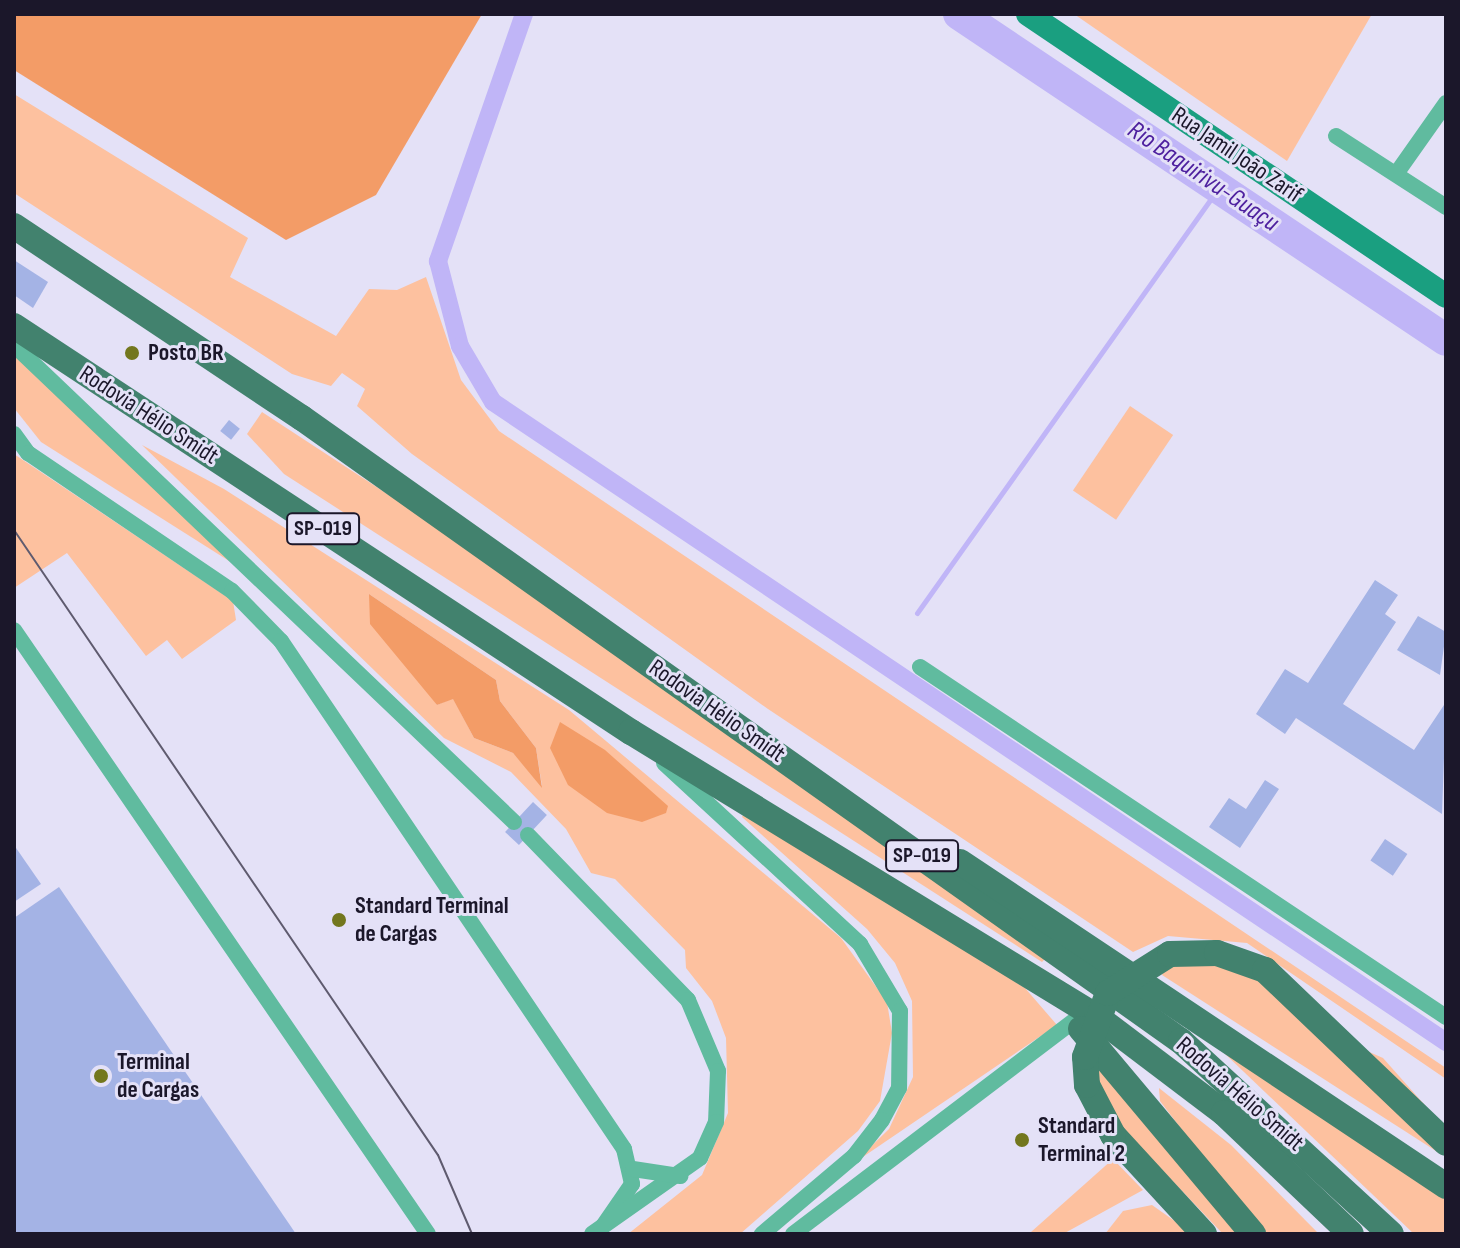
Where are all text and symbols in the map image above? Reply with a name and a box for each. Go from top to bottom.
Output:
street label: Rua Jamil João Zarif [1166,101,1308,209]
water label: Rio Baquirivu-Guaçu [1121,115,1285,239]
place label: Posto BR [148,339,224,367]
marker: Posto BR [123,344,141,362]
street label: Rodovia Hélio Smidt [74,359,224,471]
road number: SP-019 [285,511,361,547]
street label: Rodovia Hélio Smidt [643,653,791,769]
road number: SP-019 [884,838,960,874]
place label: Standard Terminal de Cargas [355,892,509,948]
marker: Standard Terminal de Cargas [330,911,348,929]
street label: Rodovia Hélio Smidt [1170,1031,1310,1157]
place label: Terminal de Cargas [117,1048,199,1104]
marker: Terminal de Cargas [92,1067,110,1085]
place label: Standard Terminal 2 [1038,1112,1125,1168]
marker: Standard Terminal 2 [1013,1131,1031,1149]

